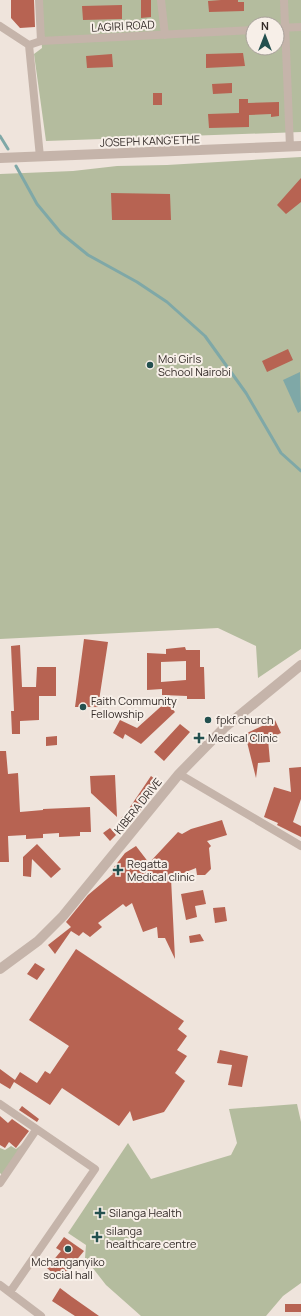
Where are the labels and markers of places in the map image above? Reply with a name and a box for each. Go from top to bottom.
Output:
place label: Moi Girls School Nairobi [158,351,231,379]
marker: Moi Girls School Nairobi [145,360,155,370]
place label: Faith Community Fellowship [91,693,177,721]
marker: Faith Community Fellowship [78,702,88,712]
place label: fpkf church [216,712,274,727]
marker: fpkf church [203,715,213,725]
place label: Medical Clinic [208,730,278,745]
marker: Medical Clinic [193,732,205,744]
place label: Regatta Medical clinic [127,856,195,884]
marker: Regatta Medical clinic [112,864,124,876]
place label: Silanga Health [109,1205,182,1220]
marker: Silanga Health [94,1207,106,1219]
place label: silanga healthcare centre [106,1223,197,1251]
marker: silanga healthcare centre [91,1231,103,1243]
marker: Mchanganyiko social hall [63,1244,73,1254]
place label: Mchanganyiko social hall [31,1254,105,1282]

